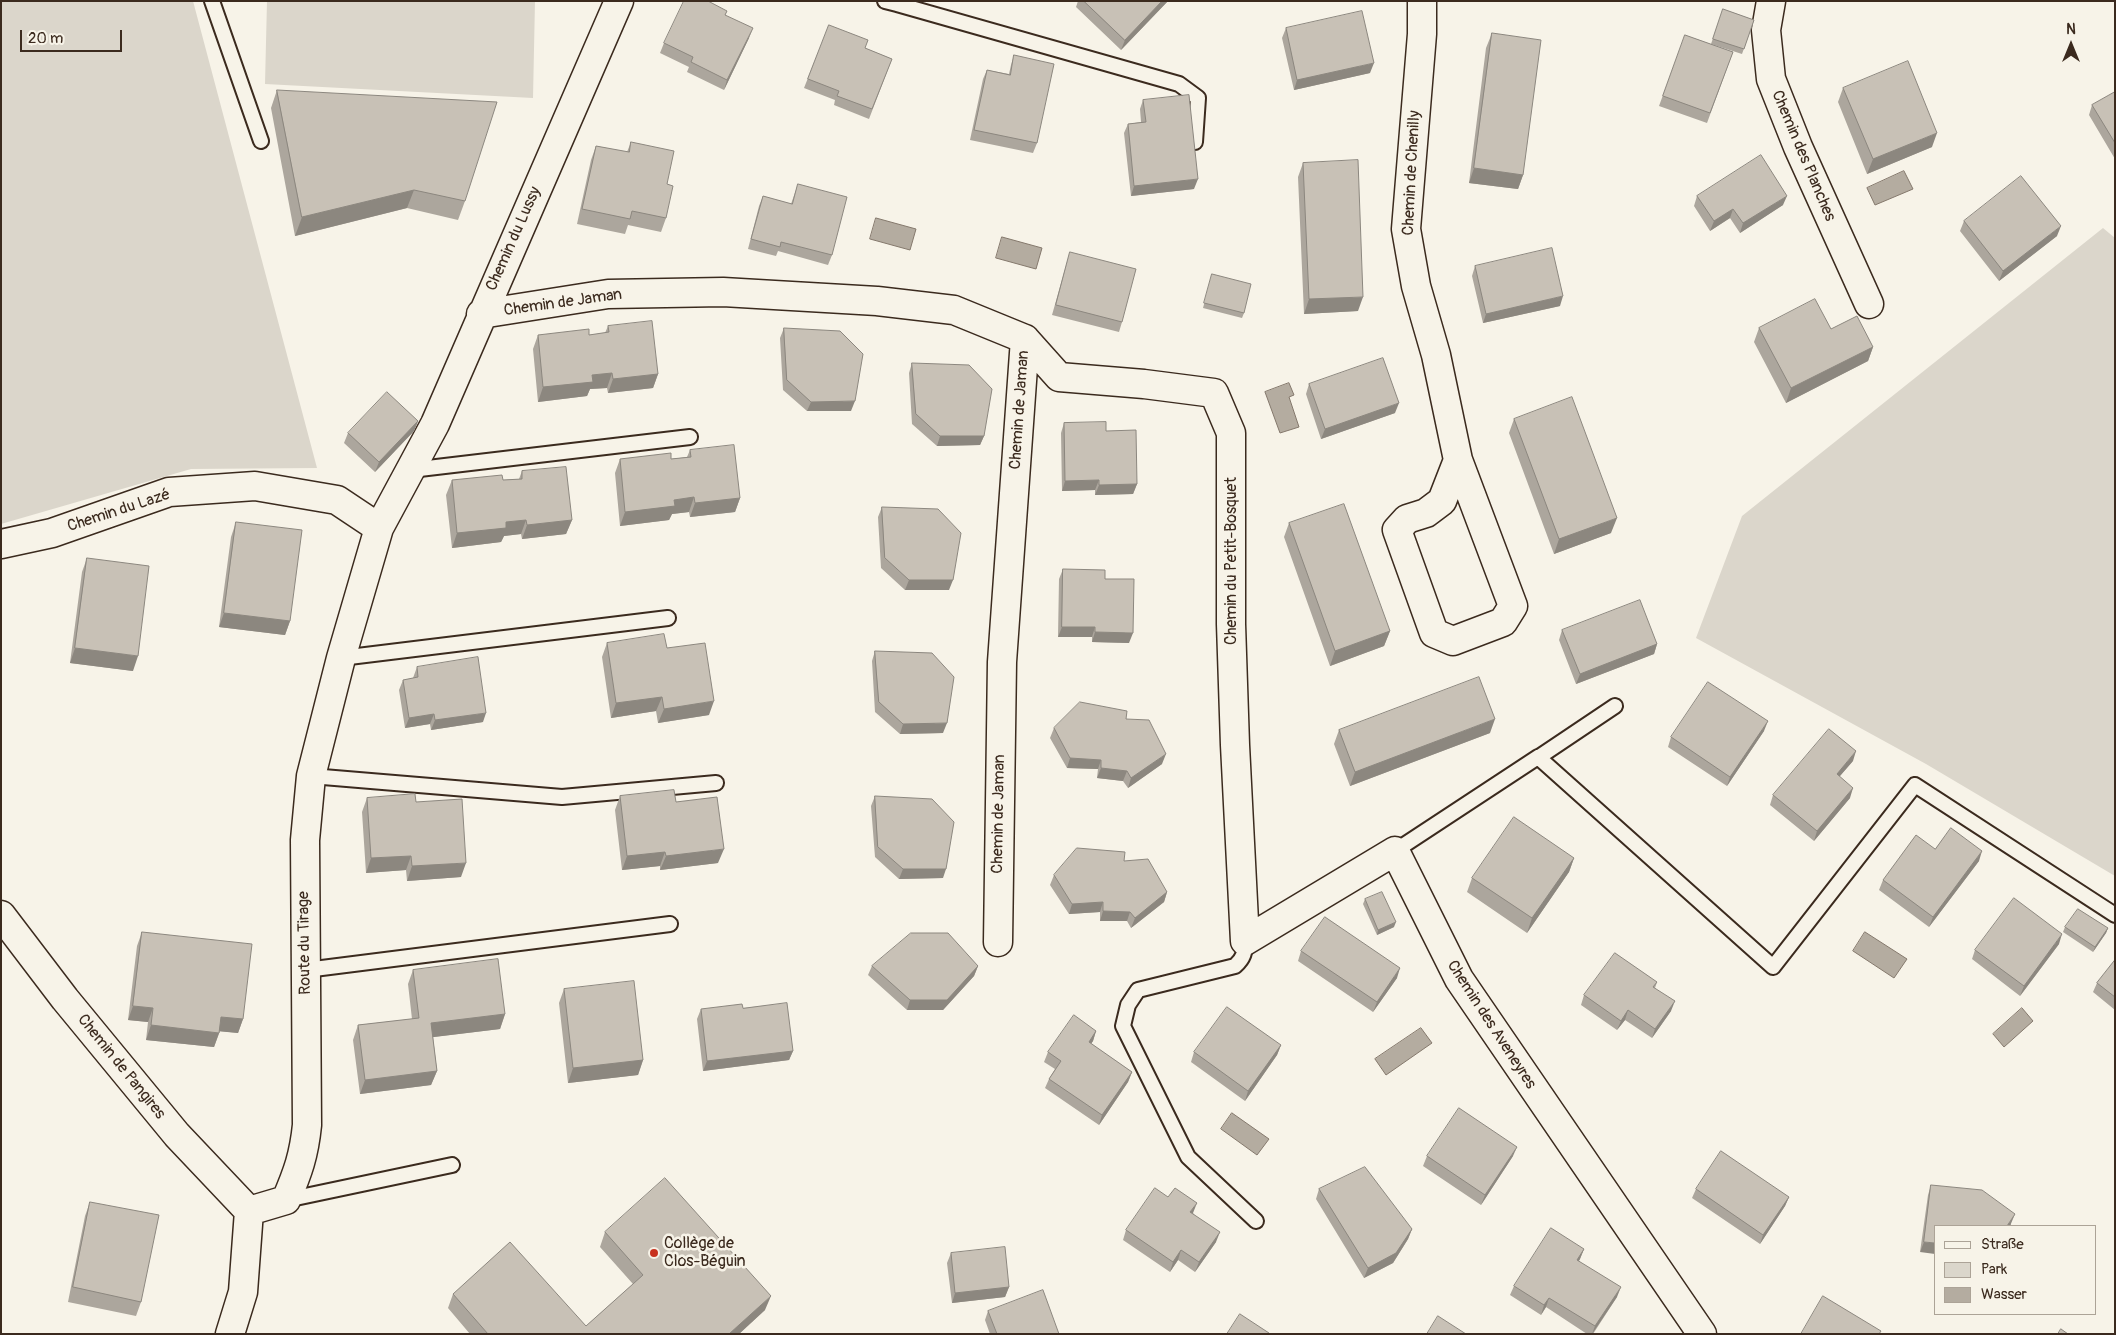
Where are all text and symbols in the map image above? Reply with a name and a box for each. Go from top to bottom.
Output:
scale bar [22,20,125,52]
north arrow [2046,20,2096,70]
text: N [2066,21,2076,38]
text: 20 m [28,29,63,48]
street label: Chemin des Planches [1767,88,1839,224]
street label: Chemin de Chenilly [1399,110,1425,236]
street label: Chemin du Lussy [482,184,546,294]
street label: Chemin de Jaman [503,285,623,321]
street label: Chemin de Jaman [1006,350,1034,470]
street label: Chemin du Petit-Bosquet [1222,477,1242,645]
street label: Chemin du Lazé [65,485,173,537]
street label: Chemin de Jaman [988,754,1010,874]
street label: Route du Tirage [294,891,316,995]
street label: Chemin des Aveneyres [1442,957,1540,1093]
street label: Chemin de Pangires [73,1011,169,1123]
legend [1934,1225,2096,1315]
place label: Collège de Clos-Béguin [664,1234,746,1272]
text: Straße [1981,1235,2024,1254]
marker: Collège de Clos-Béguin [648,1247,660,1259]
text: Park [1981,1260,2007,1279]
text: Wasser [1981,1285,2027,1304]

